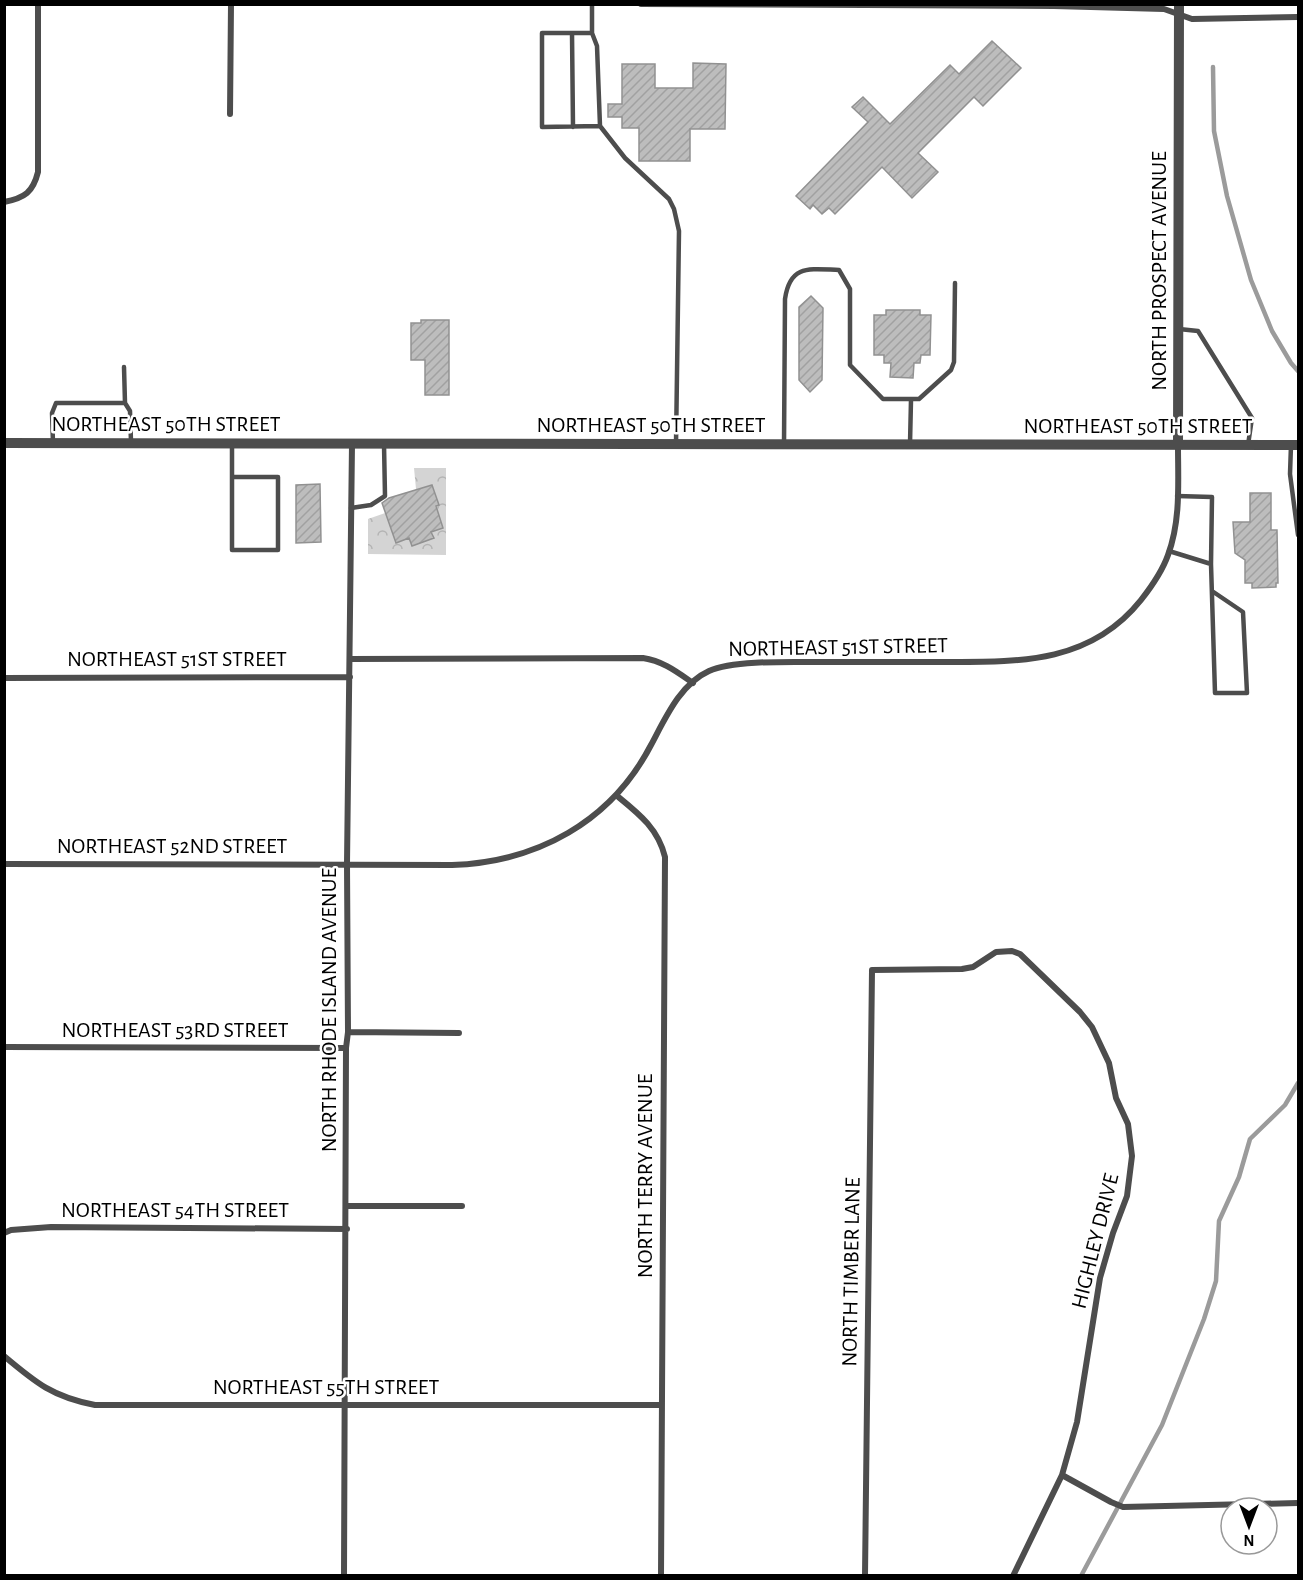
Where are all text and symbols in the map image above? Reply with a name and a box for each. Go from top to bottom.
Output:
street label: NORTH PROSPECT AVENUE [1148,151,1170,391]
street label: NORTHEAST 50TH STREET [52,413,281,435]
street label: NORTHEAST 50TH STREET [537,414,766,436]
street label: NORTHEAST 50TH STREET [1024,415,1253,437]
street label: NORTHEAST 51ST STREET [728,634,948,660]
street label: NORTHEAST 51ST STREET [67,648,287,670]
street label: NORTHEAST 52ND STREET [57,835,288,857]
street label: NORTH RHODE ISLAND AVENUE [318,867,340,1152]
street label: NORTHEAST 53RD STREET [62,1019,289,1041]
street label: NORTH TERRY AVENUE [634,1073,656,1278]
street label: HIGHLEY DRIVE [1068,1171,1123,1311]
street label: NORTH TIMBER LANE [838,1177,864,1367]
street label: NORTHEAST 54TH STREET [61,1199,289,1221]
street label: NORTHEAST 55TH STREET [213,1376,439,1398]
north arrow [1219,1496,1279,1556]
text: N [1243,1532,1255,1548]

